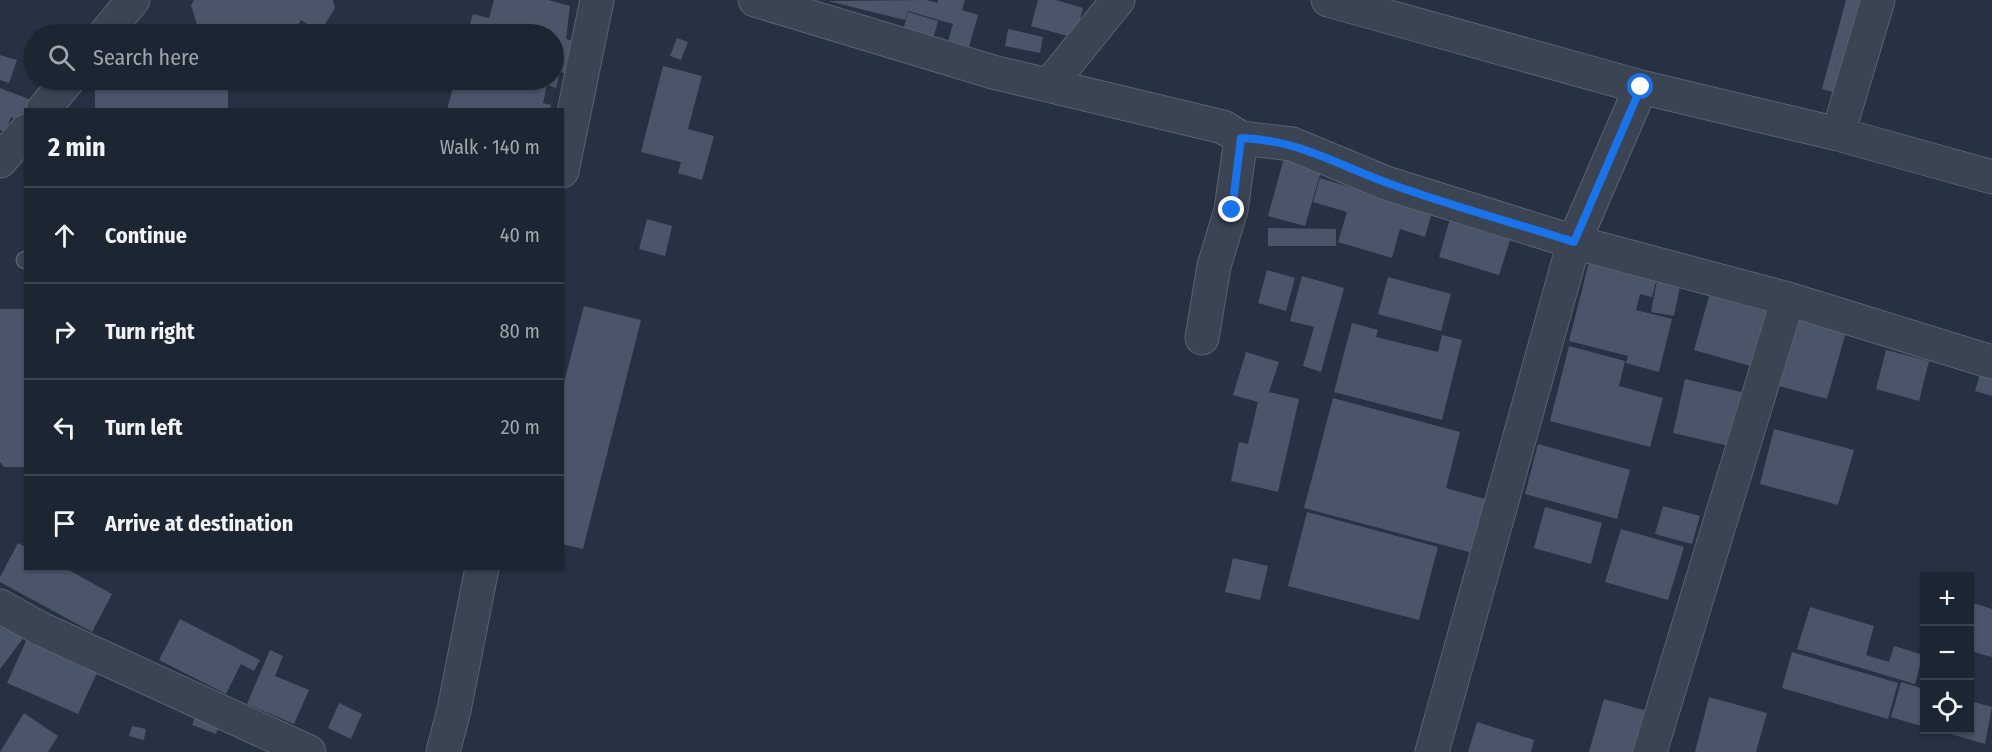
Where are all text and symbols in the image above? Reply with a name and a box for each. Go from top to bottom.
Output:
search box [24,24,564,90]
icon: search [45,41,78,74]
text: Search here [93,44,199,71]
route start [1627,73,1653,99]
text: 2 min [48,132,106,163]
text: Walk · 140 m [440,135,540,159]
route end [1218,196,1244,222]
icon: ahead [48,219,81,252]
text: Continue [105,222,187,249]
text: 40 m [500,223,540,247]
icon: right [48,315,81,348]
text: Turn right [105,318,194,345]
text: 80 m [500,319,540,343]
icon: left [48,411,81,444]
text: Turn left [105,414,183,441]
text: 20 m [501,415,540,439]
icon: arrive [48,507,81,540]
text: Arrive at destination [105,510,293,537]
map controls [1920,572,1974,734]
button: + [1920,572,1974,626]
button: − [1920,626,1974,680]
button: locate [1920,680,1974,734]

